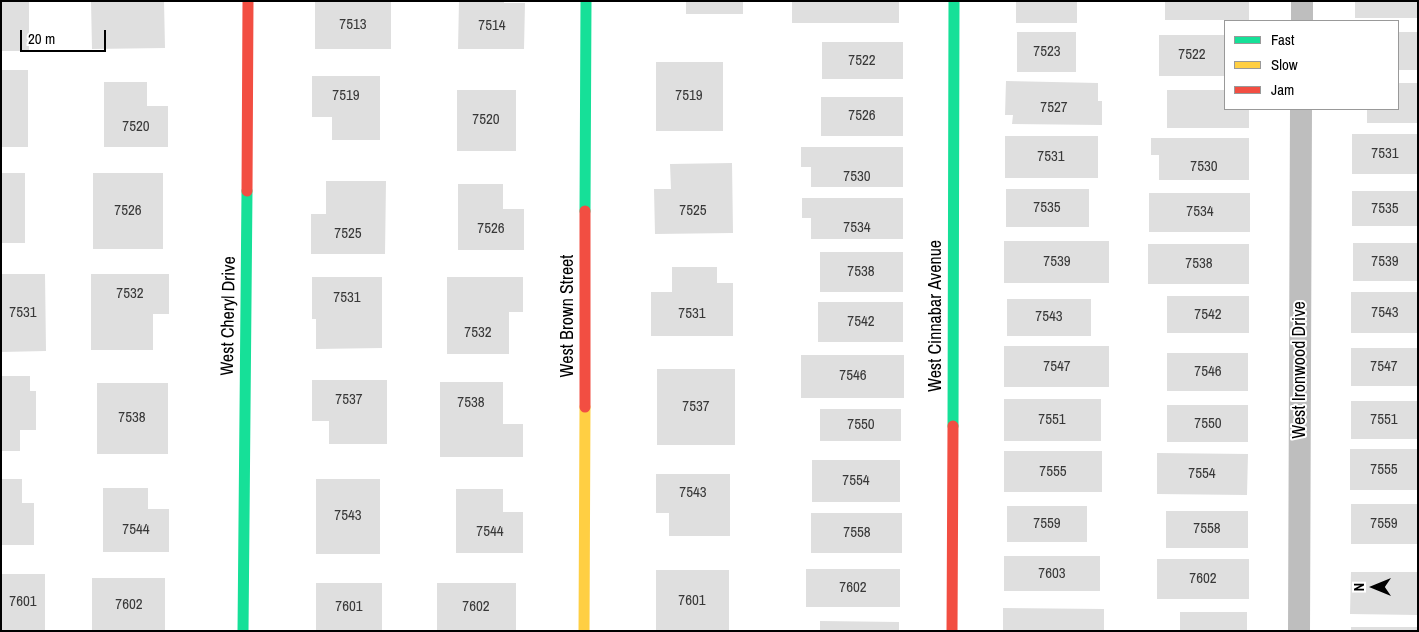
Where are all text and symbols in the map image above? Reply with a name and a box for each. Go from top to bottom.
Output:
house number: 7513 [339,16,367,34]
house number: 7514 [478,17,506,35]
scale bar [22,20,109,52]
legend [1224,20,1399,110]
text: 20 m [28,28,55,49]
text: Fast [1271,29,1294,50]
house number: 7523 [1033,43,1061,61]
house number: 7522 [1178,46,1206,64]
house number: 7522 [848,52,876,70]
text: Slow [1271,54,1298,75]
text: Jam [1271,79,1294,100]
house number: 7519 [332,87,360,105]
house number: 7519 [675,87,703,105]
house number: 7527 [1040,99,1068,117]
house number: 7526 [848,107,876,125]
house number: 7520 [472,111,500,129]
house number: 7520 [122,118,150,136]
house number: 7531 [1371,145,1399,163]
house number: 7531 [1037,148,1065,166]
house number: 7530 [1190,158,1218,176]
house number: 7530 [843,168,871,186]
house number: 7535 [1033,199,1061,217]
house number: 7535 [1371,200,1399,218]
house number: 7526 [114,202,142,220]
house number: 7525 [679,202,707,220]
house number: 7534 [1186,203,1214,221]
house number: 7534 [843,219,871,237]
house number: 7526 [477,220,505,238]
house number: 7525 [334,225,362,243]
street label: West Cinnabar Avenue [925,240,947,392]
house number: 7539 [1043,253,1071,271]
house number: 7539 [1371,253,1399,271]
street label: West Brown Street [557,255,579,377]
house number: 7538 [1185,255,1213,273]
street label: West Cheryl Drive [217,256,241,376]
house number: 7538 [847,263,875,281]
house number: 7532 [116,285,144,303]
house number: 7531 [333,289,361,307]
street label: West Ironwood Drive [1289,301,1311,439]
house number: 7531 [9,304,37,322]
house number: 7543 [1371,304,1399,322]
house number: 7531 [678,305,706,323]
house number: 7542 [1194,306,1222,324]
house number: 7543 [1035,308,1063,326]
house number: 7542 [847,313,875,331]
house number: 7532 [464,324,492,342]
house number: 7547 [1043,358,1071,376]
house number: 7547 [1370,358,1398,376]
house number: 7546 [1194,363,1222,381]
house number: 7546 [839,367,867,385]
house number: 7537 [335,391,363,409]
house number: 7538 [457,394,485,412]
house number: 7537 [682,398,710,416]
house number: 7538 [118,409,146,427]
house number: 7551 [1038,411,1066,429]
house number: 7551 [1370,411,1398,429]
house number: 7550 [1194,415,1222,433]
house number: 7550 [847,416,875,434]
house number: 7555 [1370,461,1398,479]
house number: 7555 [1039,463,1067,481]
house number: 7554 [1188,465,1216,483]
house number: 7554 [842,472,870,490]
house number: 7543 [679,484,707,502]
house number: 7543 [334,507,362,525]
house number: 7559 [1033,515,1061,533]
house number: 7559 [1370,515,1398,533]
house number: 7558 [1193,520,1221,538]
house number: 7544 [122,521,150,539]
house number: 7544 [476,523,504,541]
house number: 7558 [843,524,871,542]
north arrow [1349,562,1399,612]
house number: 7603 [1038,565,1066,583]
house number: 7602 [1189,570,1217,588]
house number: 7602 [839,579,867,597]
text: N [1350,583,1368,591]
house number: 7601 [678,592,706,610]
house number: 7601 [9,593,37,611]
house number: 7602 [115,596,143,614]
house number: 7601 [335,598,363,616]
house number: 7602 [462,598,490,616]

